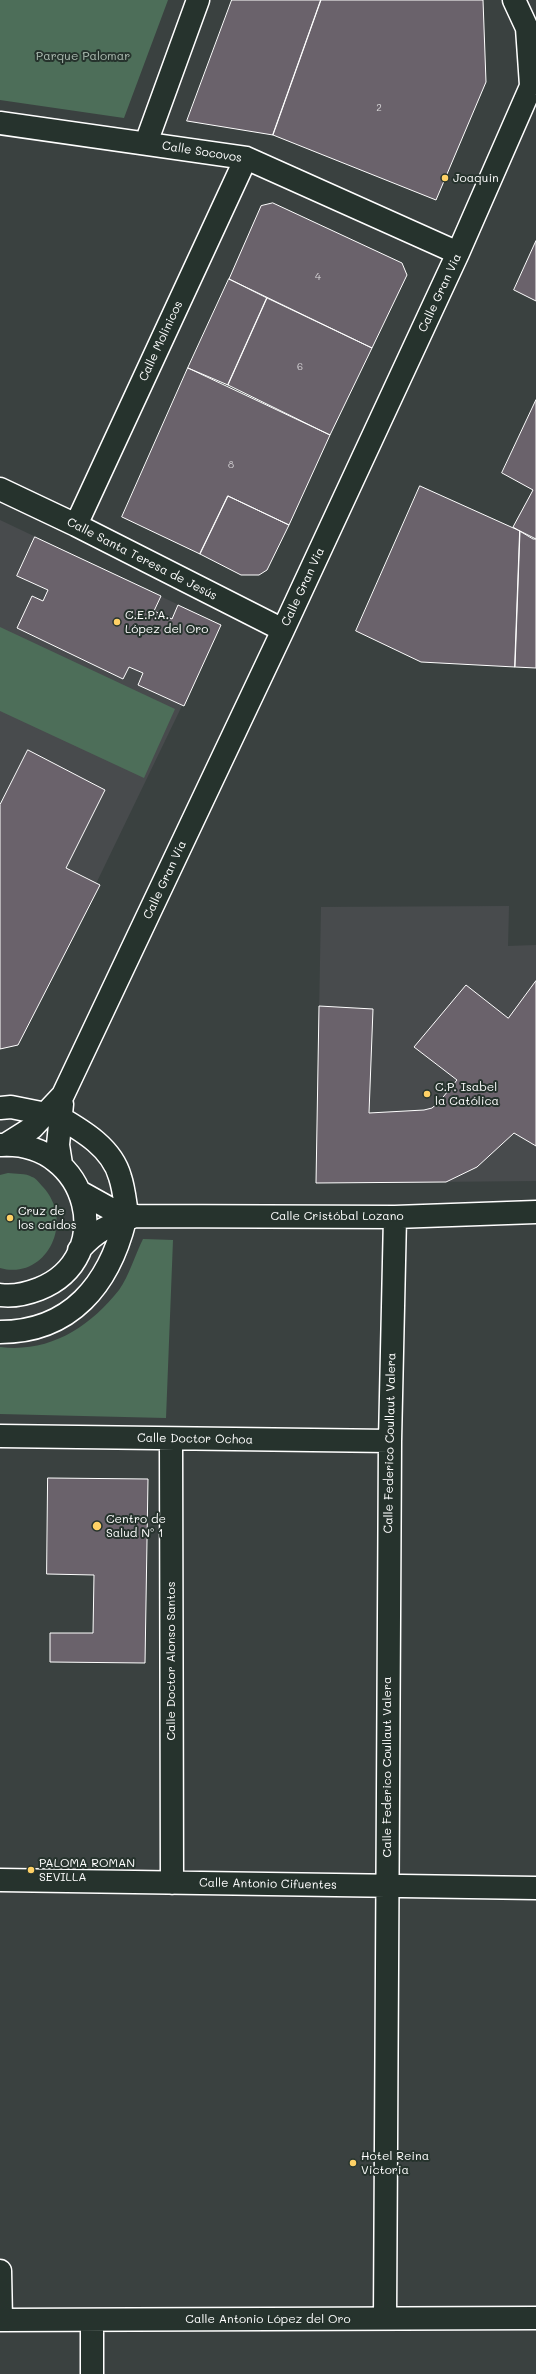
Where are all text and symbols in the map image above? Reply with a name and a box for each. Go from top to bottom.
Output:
park label: Parque Palomar [36,49,130,63]
house number: 2 [376,102,382,114]
street label: Calle Socovos [161,139,243,165]
place label: Joaquin [453,171,499,185]
marker: Joaquin [440,173,450,183]
street label: Calle Gran Via [415,251,465,335]
house number: 4 [315,271,321,283]
street label: Calle Molinicos [136,299,186,383]
house number: 6 [297,361,303,373]
house number: 8 [228,459,234,471]
street label: Calle Santa Teresa de Jesús [64,515,220,603]
street label: Calle Gran Via [278,545,328,629]
place label: C.E.P.A. López del Oro [125,608,208,636]
marker: C.E.P.A. López del Oro [112,617,122,627]
street label: Calle Gran Via [140,838,190,922]
place label: C.P. Isabel la Católica [435,1080,499,1108]
marker: C.P. Isabel la Católica [422,1089,432,1099]
place label: Cruz de los caidos [18,1204,77,1232]
street label: Calle Cristóbal Lozano [270,1209,404,1223]
marker: Cruz de los caidos [5,1213,15,1223]
street label: Calle Federico Coullaut Valera [381,1352,399,1534]
street label: Calle Doctor Ochoa [137,1431,253,1447]
place label: Centro de Salud Nº 1 [106,1512,166,1540]
marker: Centro de Salud Nº 1 [91,1520,103,1532]
street label: Calle Doctor Alonso Santos [164,1582,178,1740]
street label: Calle Federico Coullaut Valera [380,1677,394,1857]
place label: PALOMA ROMAN SEVILLA [39,1856,135,1884]
marker: PALOMA ROMAN SEVILLA [26,1865,36,1875]
street label: Calle Antonio Cifuentes [199,1876,337,1892]
place label: Hotel Reina Victoria [361,2149,429,2177]
marker: Hotel Reina Victoria [348,2158,358,2168]
street label: Calle Antonio López del Oro [185,2312,351,2326]

